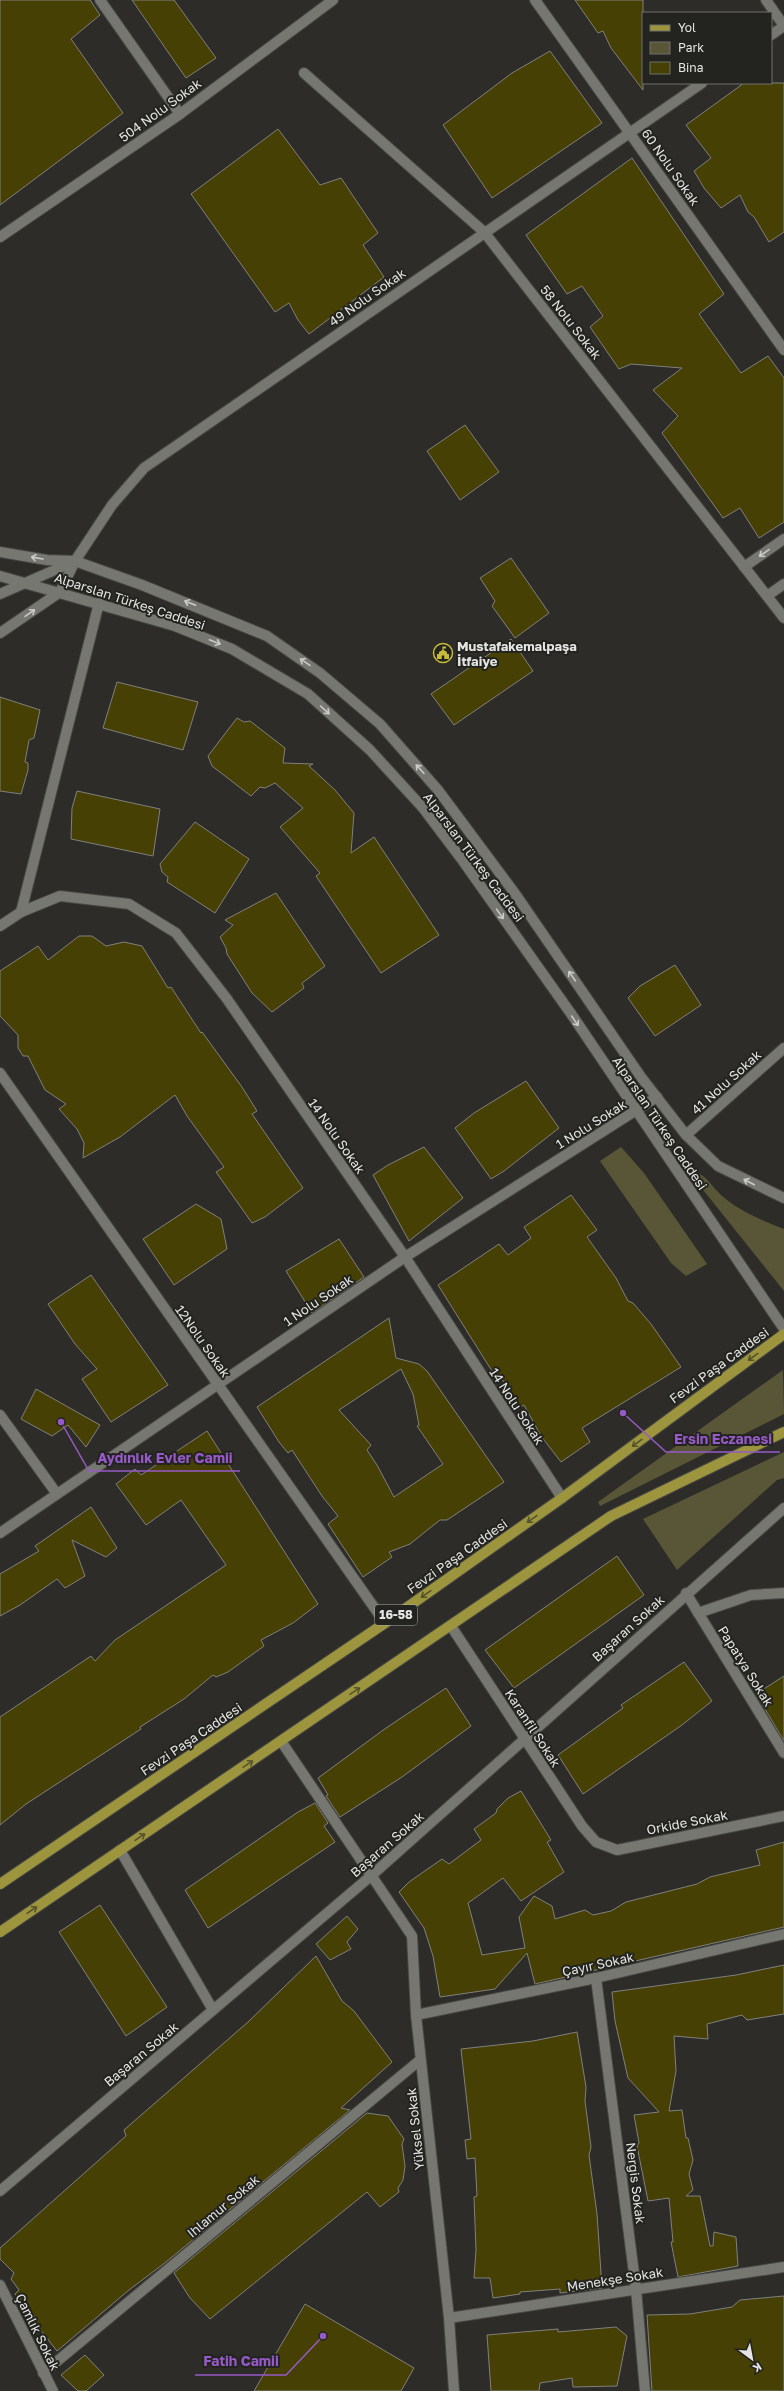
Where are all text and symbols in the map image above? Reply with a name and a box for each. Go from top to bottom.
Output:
legend [642,12,772,84]
text: Yol [678,20,696,35]
text: Park [678,40,704,55]
text: Bina [678,60,703,75]
street label: 504 Nolu Sokak [116,74,205,145]
street label: 60 Nolu Sokak [639,125,704,209]
street label: 49 Nolu Sokak [326,264,409,329]
street label: 58 Nolu Sokak [537,282,605,363]
one-way arrow [759,549,770,557]
one-way arrow [31,554,44,562]
street label: Alparslan Türkeş Caddesi [53,569,207,633]
one-way arrow [184,598,196,606]
one-way arrow [24,609,35,617]
place label: Mustafakemalpaşa İtfaiye [457,638,577,669]
one-way arrow [209,639,221,647]
public building icon: Mustafakemalpaşa İtfaiye [432,642,454,664]
one-way arrow [299,658,310,666]
one-way arrow [320,705,330,714]
one-way arrow [416,765,425,775]
street label: Alparslan Türkeş Caddesi [420,789,528,925]
one-way arrow [496,909,504,920]
one-way arrow [568,970,576,981]
one-way arrow [571,1015,579,1026]
street label: 41 Nolu Sokak [688,1046,765,1118]
street label: Alparslan Türkeş Caddesi [609,1053,711,1193]
street label: 14 Nolu Sokak [305,1095,369,1177]
street label: 1 Nolu Sokak [553,1096,630,1152]
one-way arrow [743,1178,755,1185]
street label: 1 Nolu Sokak [280,1270,356,1329]
street label: 12Nolu Sokak [172,1302,234,1381]
street label: Fevzi Paşa Caddesi [666,1324,772,1406]
one-way arrow [747,1353,758,1361]
street label: 14 Nolu Sokak [486,1365,548,1448]
callout: Ersin Eczanesi [666,1426,780,1452]
text: Ersin Eczanesi [674,1430,772,1447]
one-way arrow [632,1438,643,1447]
callout: Aydınlık Evler Camii [89,1445,240,1471]
text: Aydınlık Evler Camii [97,1449,233,1466]
street label: Fevzi Paşa Caddesi [404,1515,510,1597]
one-way arrow [527,1515,538,1523]
one-way arrow [420,1590,431,1598]
street label: Başaran Sokak [589,1591,668,1665]
road number: 16-58 [375,1605,417,1625]
street label: Papatya Sokak [715,1623,777,1710]
street label: Karanfil Sokak [502,1686,565,1771]
one-way arrow [349,1687,360,1695]
street label: Fevzi Paşa Caddesi [137,1699,245,1779]
one-way arrow [242,1760,253,1768]
street label: Orkide Sokak [645,1806,730,1838]
street label: Başaran Sokak [347,1807,427,1880]
one-way arrow [134,1833,145,1841]
one-way arrow [26,1906,37,1914]
street label: Çayır Sokak [561,1948,636,1979]
street label: Başaran Sokak [101,2018,182,2090]
street label: Yüksel Sokak [403,2086,427,2171]
street label: Nergis Sokak [623,2141,649,2225]
street label: Ihlamur Sokak [184,2171,263,2241]
street label: Menekşe Sokak [566,2263,665,2295]
street label: Çamlık Sokak [12,2291,64,2374]
north arrow [732,2339,772,2379]
callout: Fatih Camii [195,2349,286,2375]
text: Fatih Camii [203,2352,279,2369]
text: K [751,2360,764,2376]

